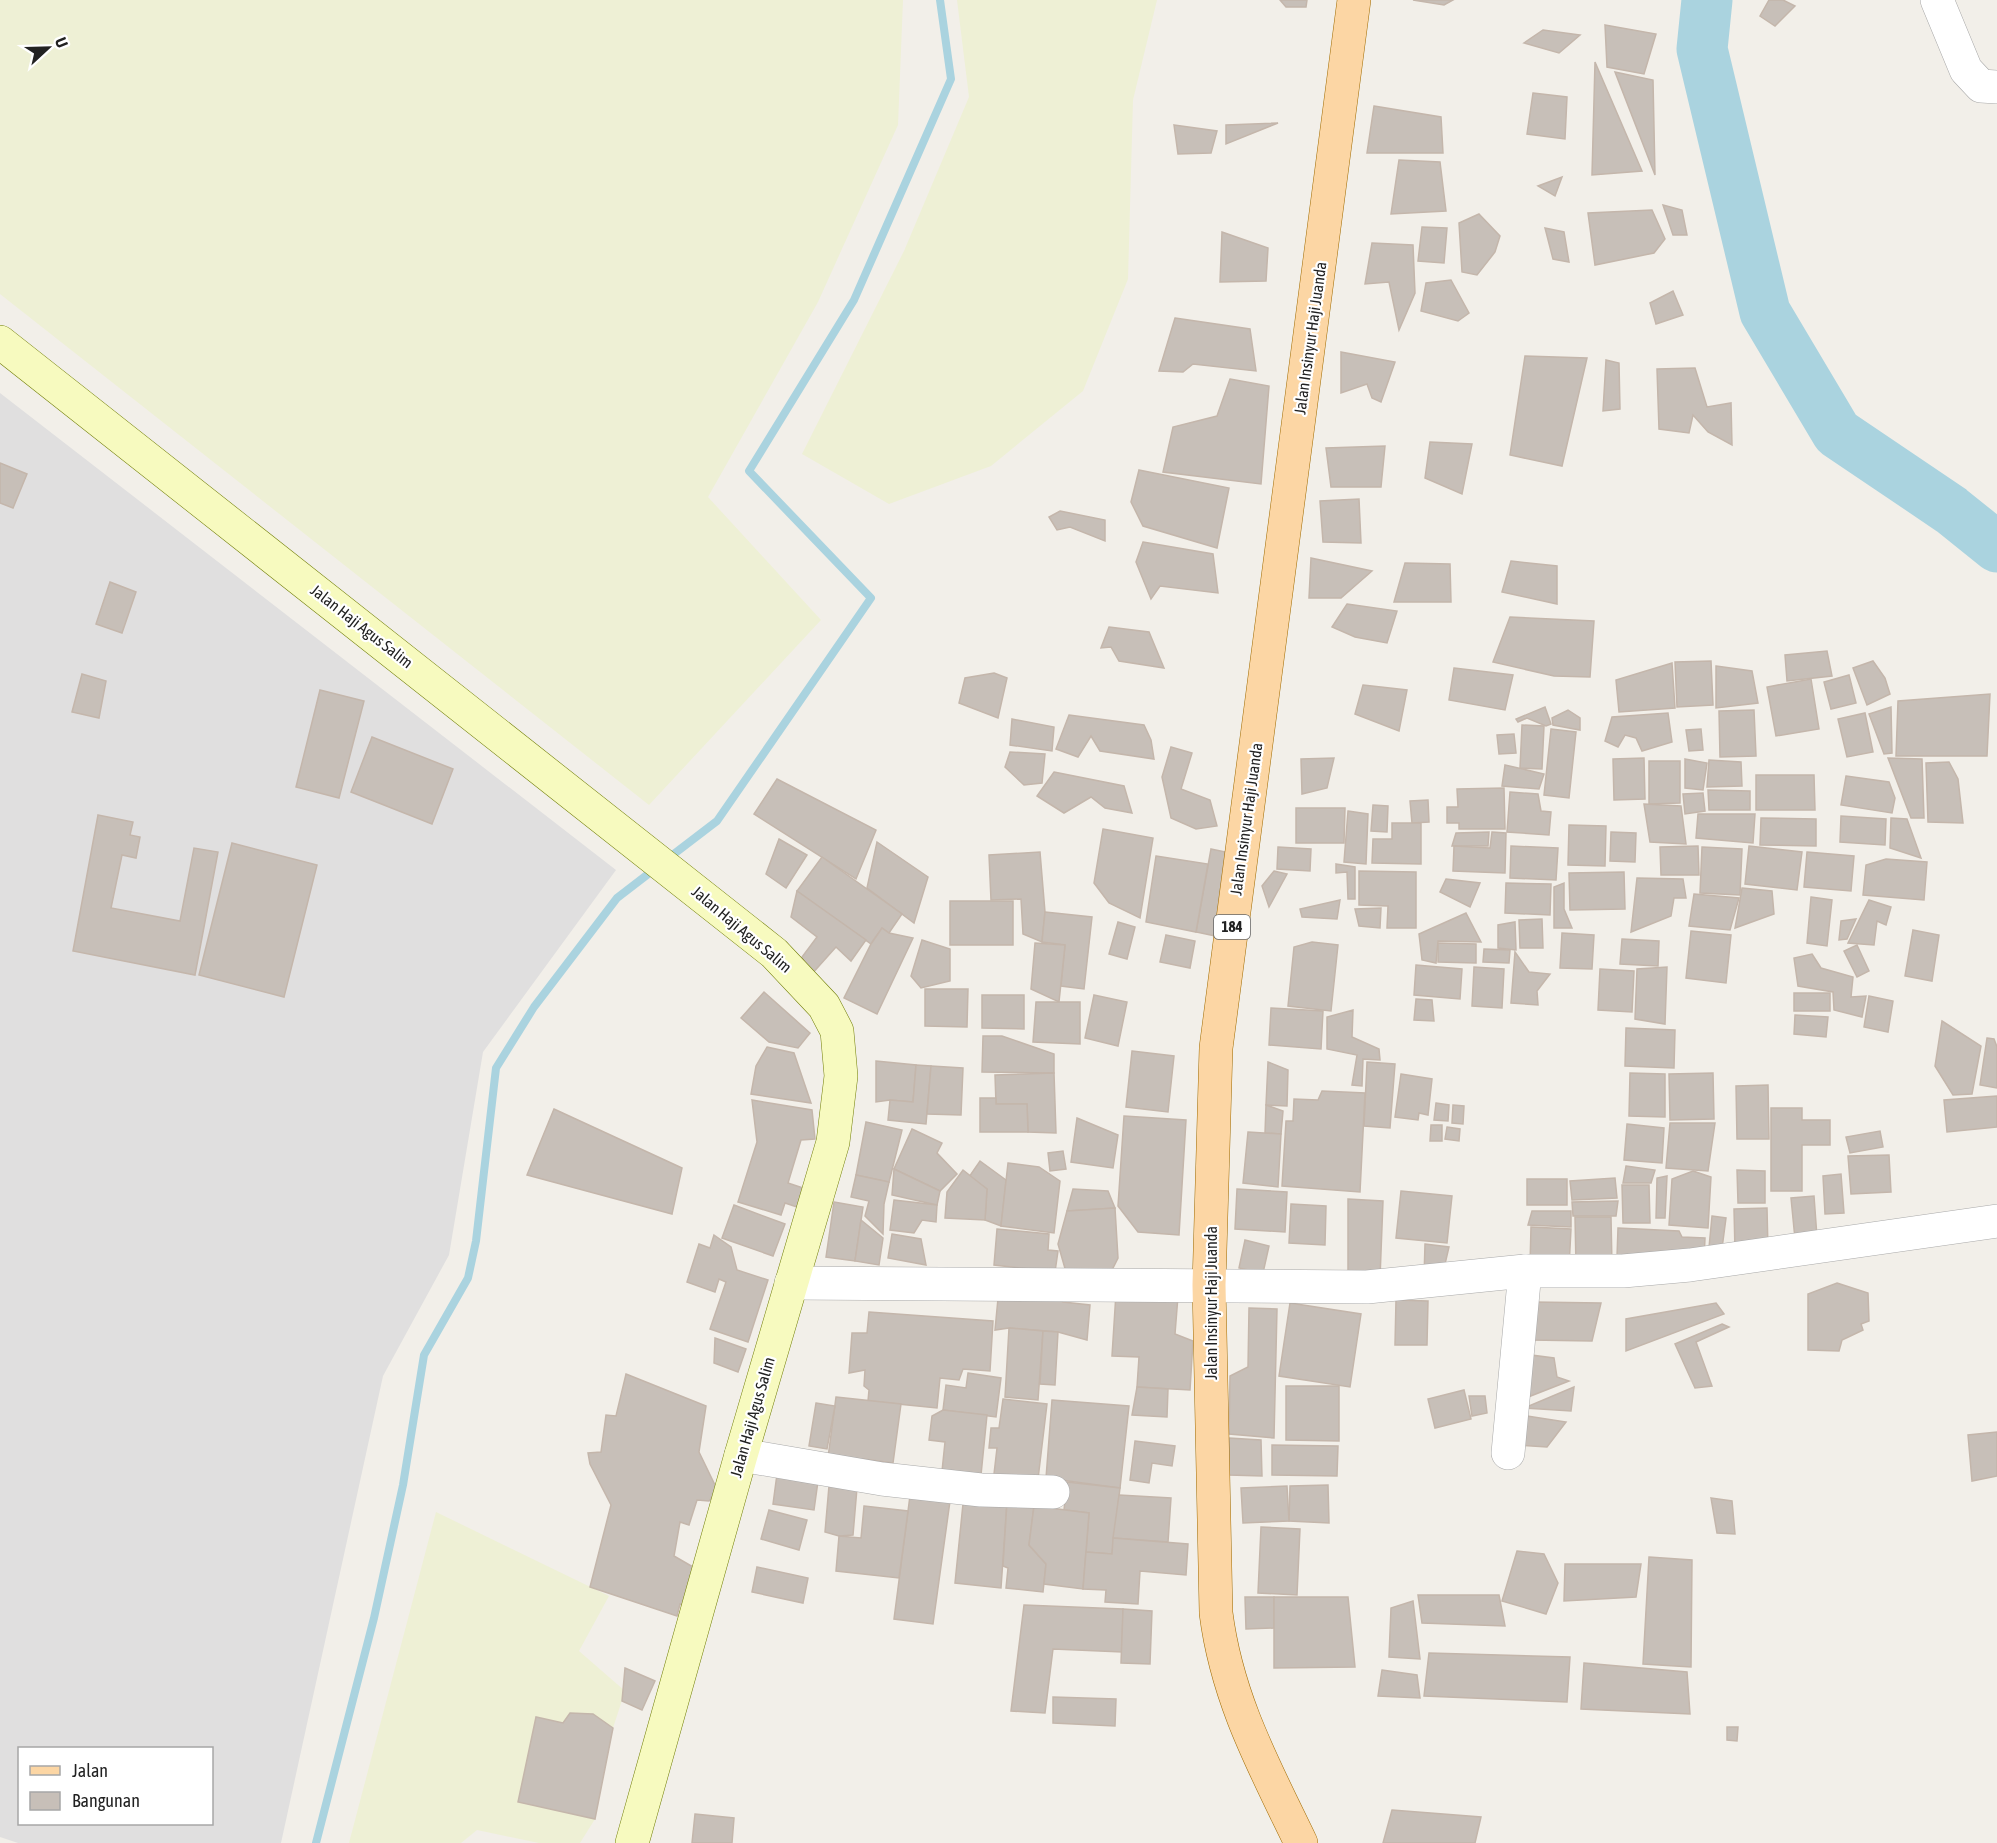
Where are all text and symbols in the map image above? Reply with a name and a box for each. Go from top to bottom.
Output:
north arrow [18,18,78,78]
text: U [52,35,72,50]
street label: Jalan Insinyur Haji Juanda [1290,261,1331,416]
street label: Jalan Haji Agus Salim [307,581,417,672]
street label: Jalan Insinyur Haji Juanda [1226,742,1267,897]
street label: Jalan Haji Agus Salim [688,882,795,977]
road number: 184 [1214,915,1250,939]
street label: Jalan Insinyur Haji Juanda [1202,1226,1221,1380]
street label: Jalan Haji Agus Salim [726,1355,779,1480]
legend [18,1747,213,1825]
text: Jalan [72,1760,108,1781]
text: Bangunan [72,1790,140,1811]

